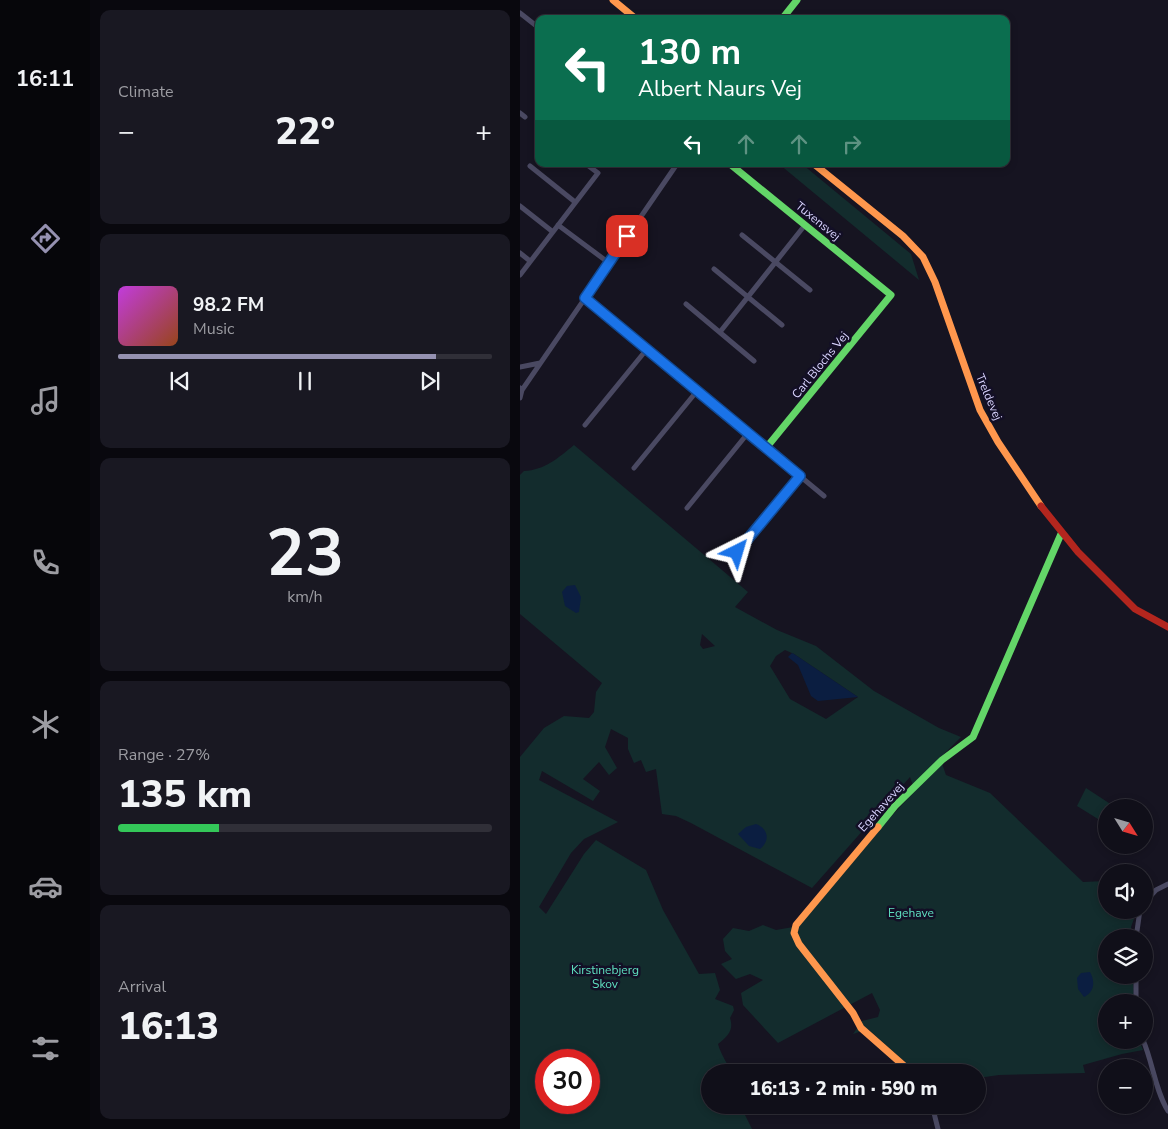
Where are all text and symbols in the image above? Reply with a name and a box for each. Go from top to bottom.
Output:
text: 130 m [638,29,741,76]
icon: left [555,35,620,100]
text: 16:11 [16,64,74,94]
text: Albert Naurs Vej [638,74,802,104]
text: Climate [118,81,173,103]
text: 22° [275,106,335,157]
text: − [118,113,135,151]
text: + [475,113,492,151]
icon: left [679,130,707,158]
icon: ahead [732,130,760,158]
icon: ahead [785,130,813,158]
icon: right [838,130,866,158]
street label: Tuxensvej [792,198,844,244]
pin [606,215,648,257]
icon: directions [28,221,63,256]
icon: arrive [613,222,641,250]
text: 98.2 FM [193,292,264,318]
text: Music [193,318,234,340]
street label: Carl Blochs Vej [788,328,852,402]
icon: previous [166,367,194,395]
icon: pause [291,367,319,395]
icon: next [416,367,444,395]
street label: Treldevej [972,371,1006,423]
icon: music [28,383,63,418]
text: 23 [266,509,344,598]
position arrow [710,525,762,577]
icon: phone [28,545,63,580]
text: km/h [287,586,323,608]
icon: climate [28,707,63,742]
text: Range · 27% [118,744,210,766]
text: 135 km [118,769,252,820]
street label: Egehavevej [855,779,908,835]
north arrow [1098,799,1152,854]
map controls [1098,799,1153,1114]
button: sound [1098,864,1153,919]
icon: car [28,869,63,904]
park label: Egehave [888,905,934,921]
button: layers [1098,929,1153,984]
park label: Kirstinebjerg Skov [571,962,639,992]
text: Arrival [118,976,166,998]
button: + [1098,994,1153,1049]
text: 16:13 [118,1001,219,1052]
icon: filters [28,1031,63,1066]
speed limit sign: 30 [535,1049,600,1114]
button: − [1098,1059,1153,1114]
text: 16:13 · 2 min · 590 m [750,1076,937,1102]

